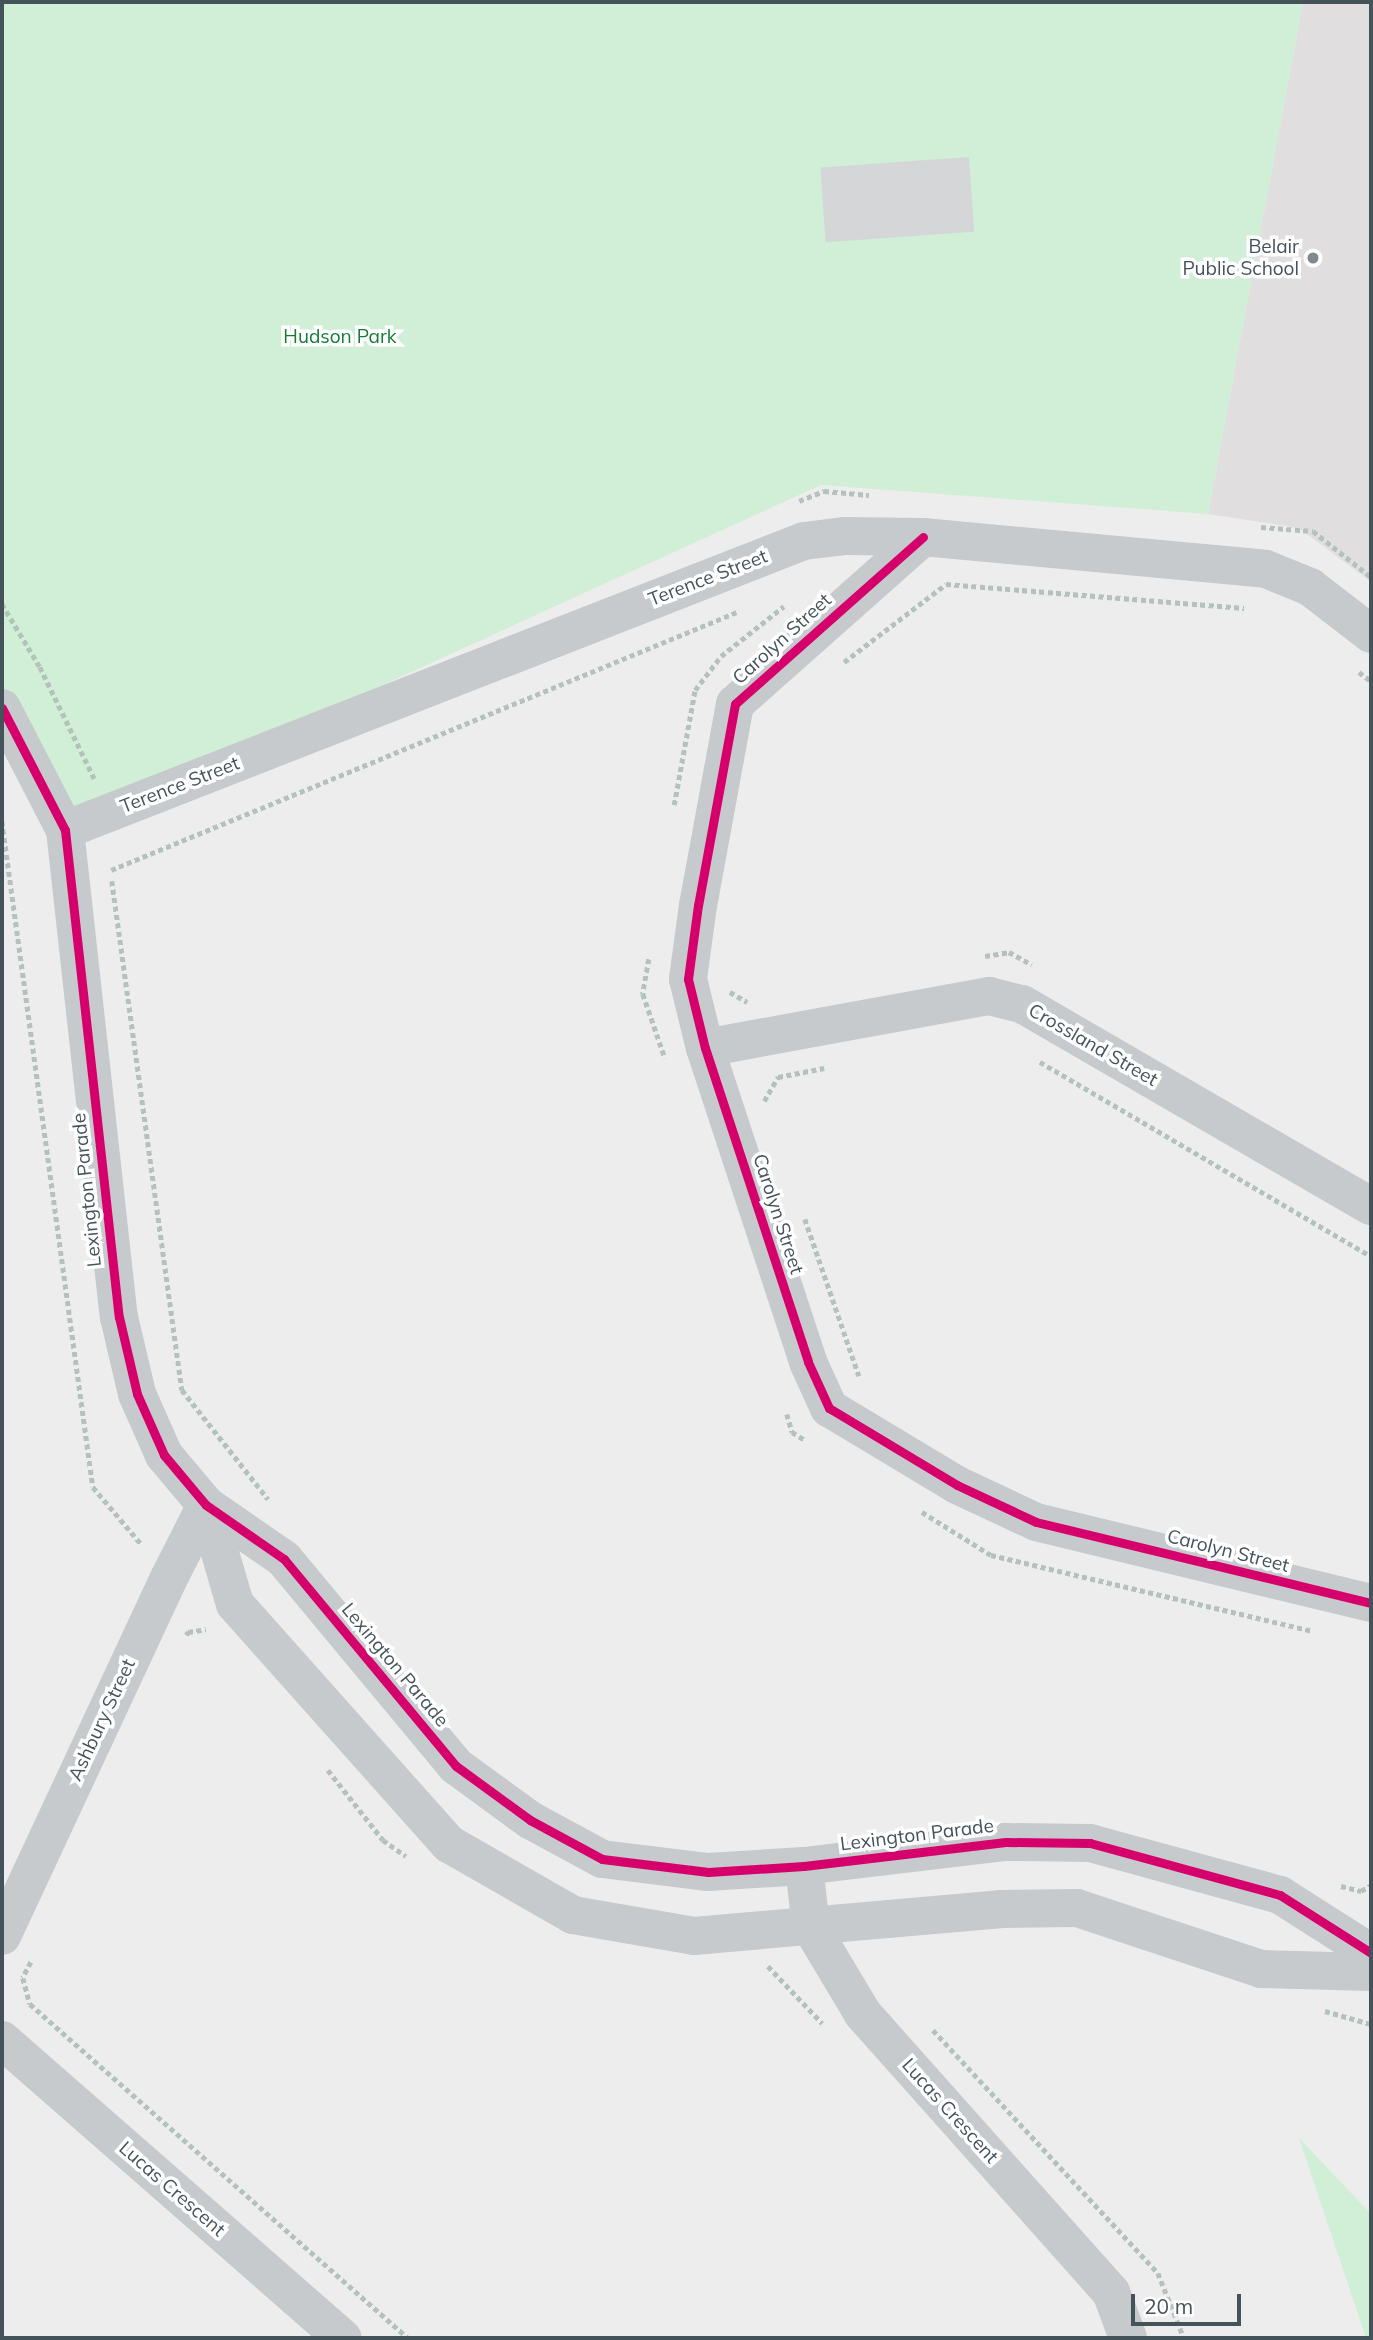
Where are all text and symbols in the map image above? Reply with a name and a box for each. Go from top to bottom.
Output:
place label: Belair Public School [1182,236,1299,280]
marker: Belair Public School [1305,250,1321,266]
park label: Hudson Park [283,326,397,348]
street label: Terence Street [645,545,771,611]
street label: Carolyn Street [728,589,836,689]
street label: Terence Street [117,752,243,818]
street label: Crossland Street [1024,999,1162,1091]
street label: Lexington Parade [68,1112,106,1268]
street label: Carolyn Street [748,1151,808,1277]
street label: Carolyn Street [1165,1525,1291,1577]
street label: Lexington Parade [337,1598,453,1732]
street label: Ashbury Street [64,1655,140,1785]
street label: Lexington Parade [839,1814,995,1856]
street label: Lucas Crescent [897,2054,1003,2168]
street label: Lucas Crescent [114,2137,230,2241]
scale bar [1135,2280,1245,2324]
text: 20 m [1144,2293,1193,2319]

